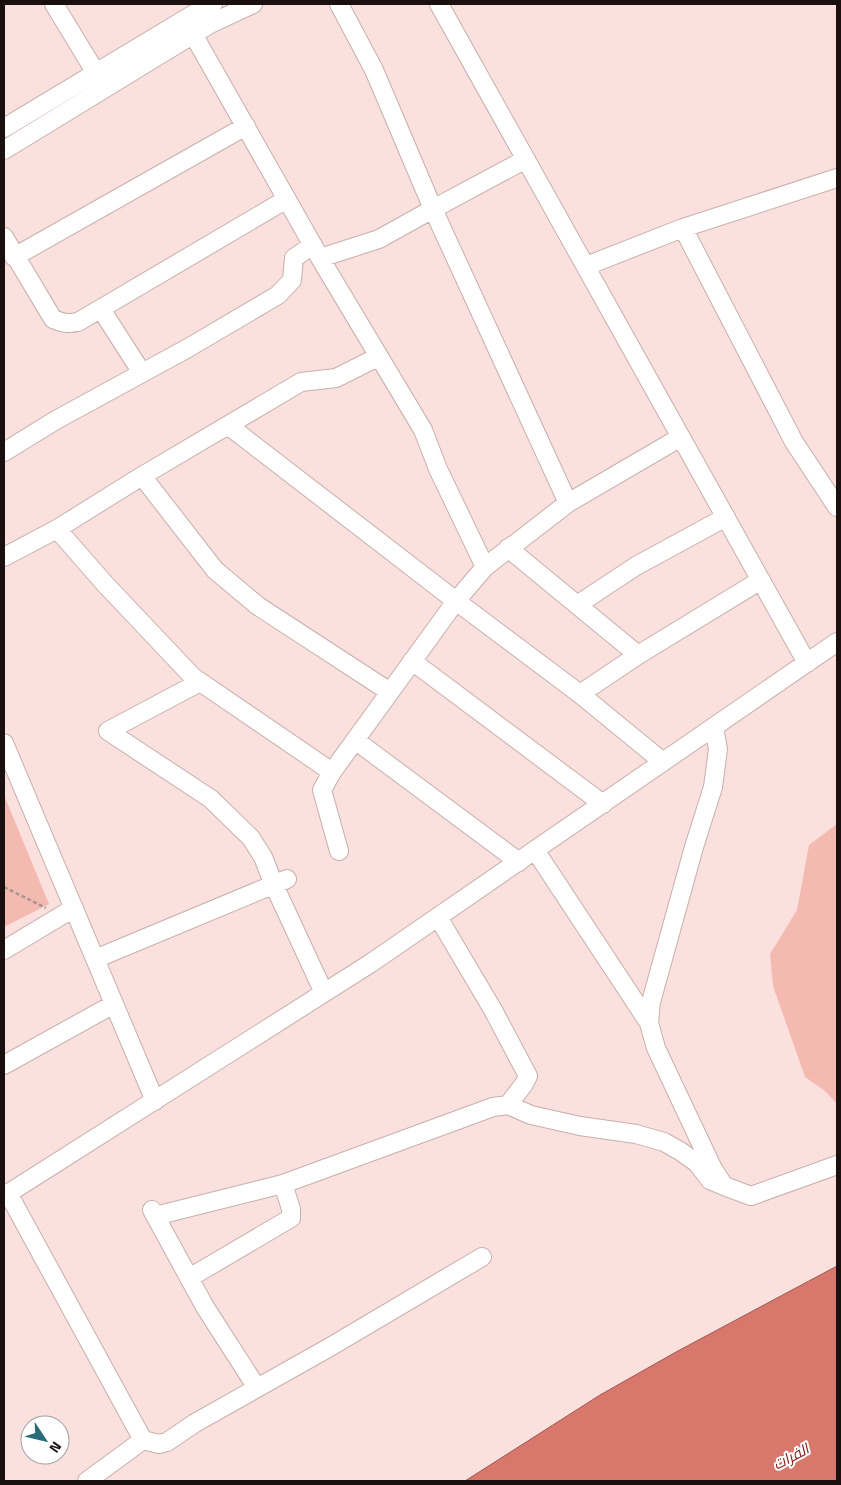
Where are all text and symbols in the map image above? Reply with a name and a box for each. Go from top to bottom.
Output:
north arrow [20,1415,70,1465]
water label: الفرات [769,1437,815,1476]
text: N [45,1438,67,1458]

